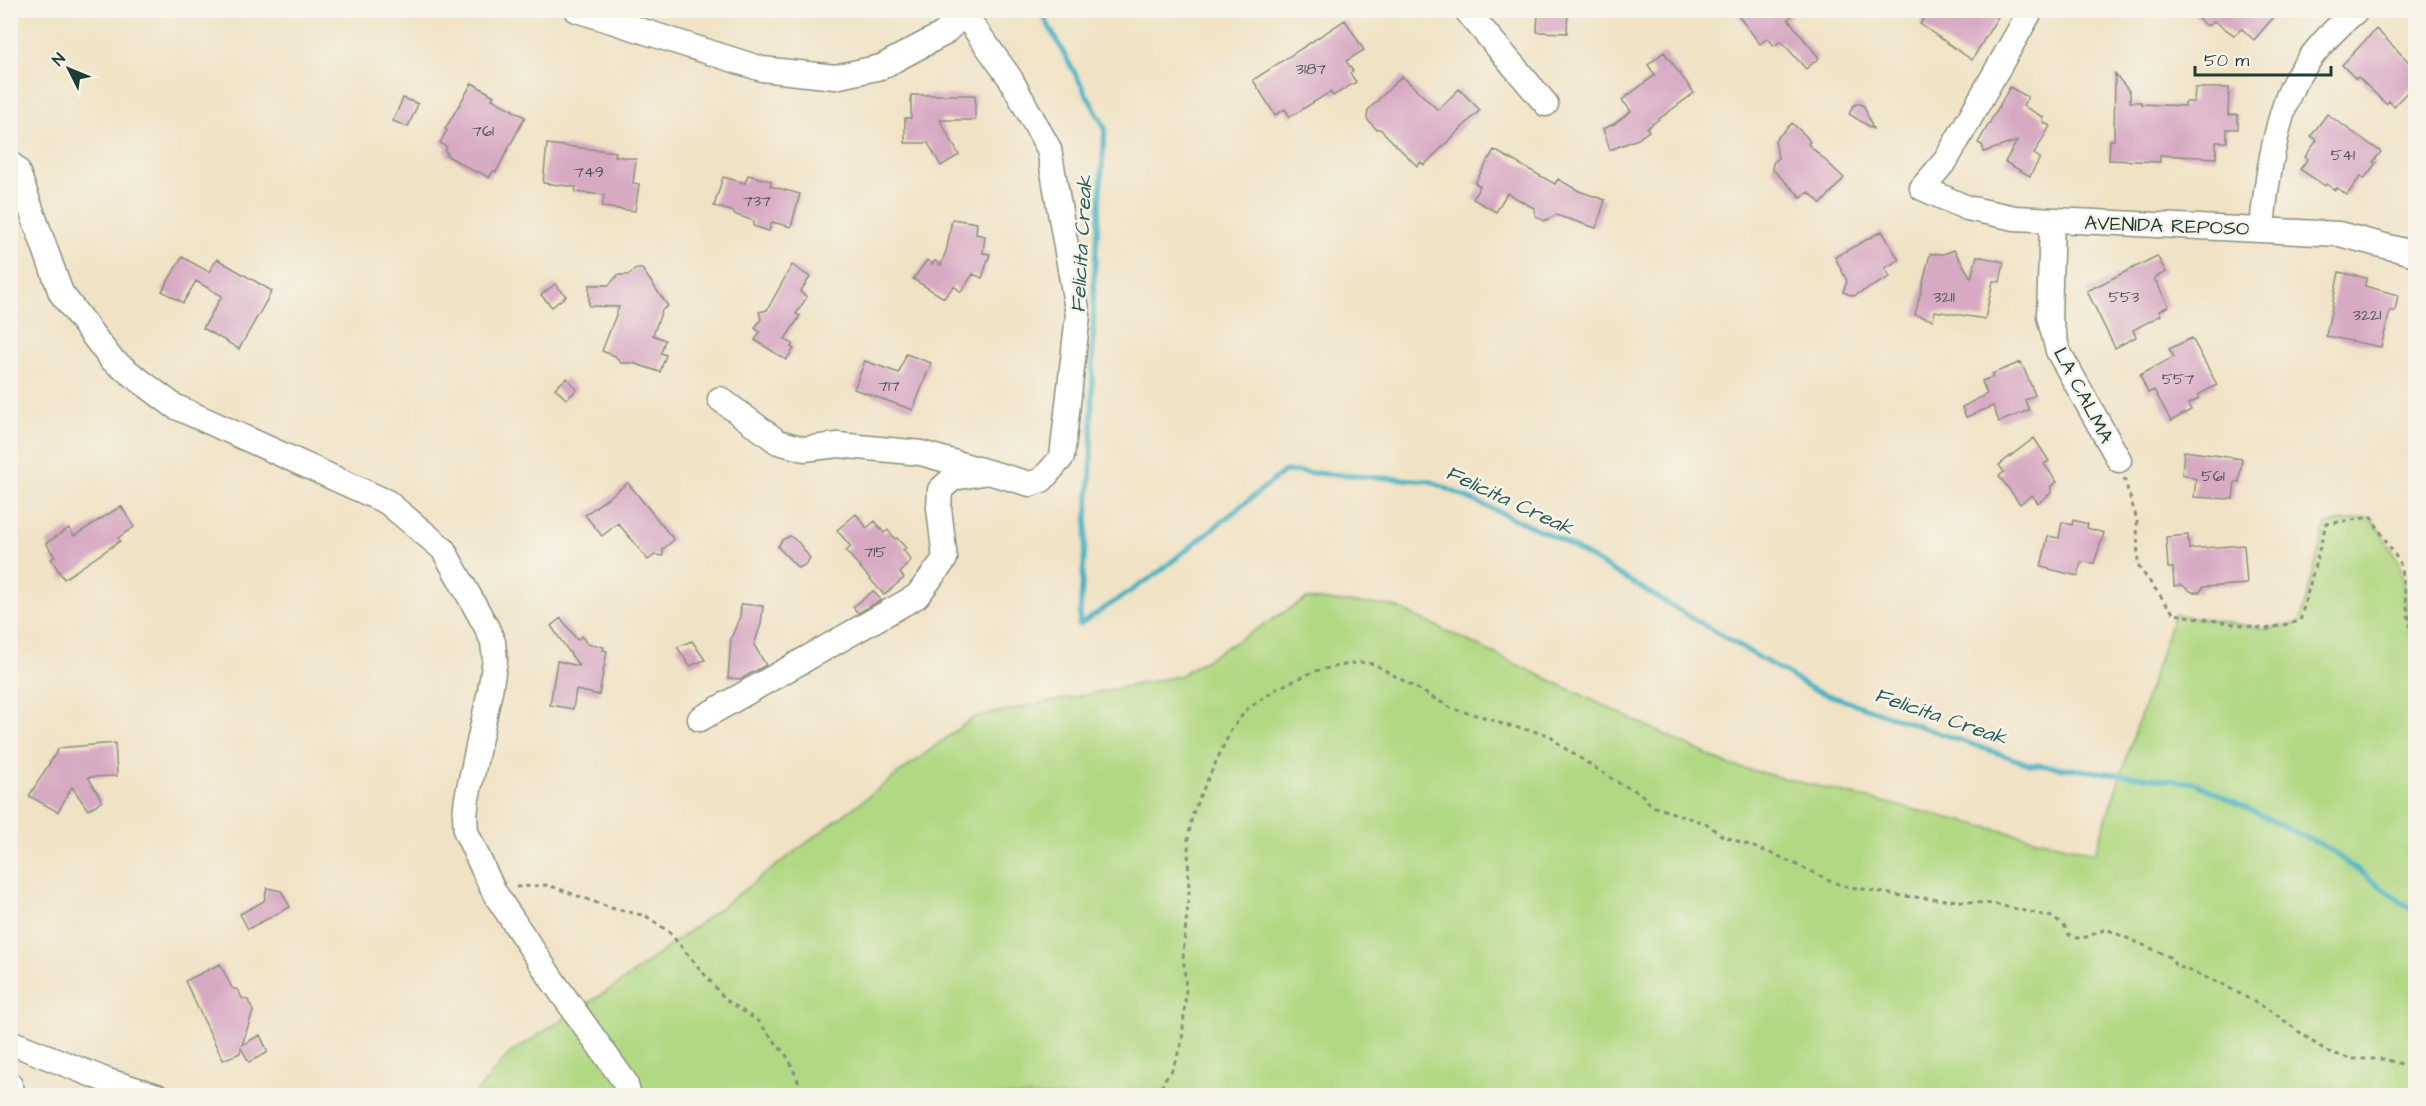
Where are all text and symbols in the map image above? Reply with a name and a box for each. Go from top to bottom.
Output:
north arrow [39,39,99,99]
scale bar [2195,39,2332,77]
text: N [47,48,70,71]
text: 50 m [2204,48,2249,73]
house number: 3187 [1296,58,1326,80]
house number: 761 [472,120,494,142]
house number: 541 [2331,144,2355,166]
house number: 749 [574,161,604,183]
water label: Felicita Creak [1063,173,1100,314]
house number: 737 [743,190,771,212]
street label: AVENIDA REPOSO [2084,209,2250,243]
house number: 3211 [1933,286,1955,308]
house number: 553 [2109,286,2139,308]
house number: 3221 [2353,304,2381,326]
street label: LA CALMA [2046,343,2120,448]
house number: 557 [2162,368,2194,390]
house number: 717 [878,375,900,397]
water label: Felicita Creak [1441,458,1579,543]
house number: 561 [2201,465,2225,487]
house number: 715 [863,541,887,563]
water label: Felicita Creak [1871,680,2012,753]

